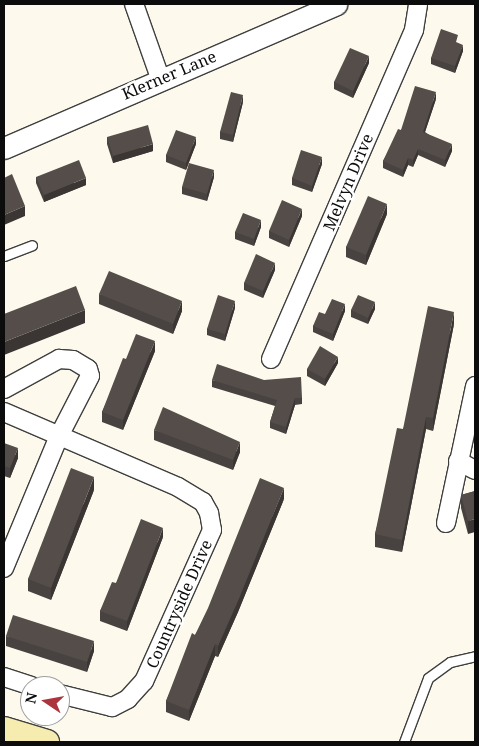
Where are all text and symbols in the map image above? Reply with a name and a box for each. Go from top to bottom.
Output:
street label: Klerner Lane [119,46,219,104]
street label: Melvyn Drive [319,131,377,233]
street label: Countryside Drive [142,537,216,671]
north arrow [20,676,70,726]
text: N [20,691,41,705]

